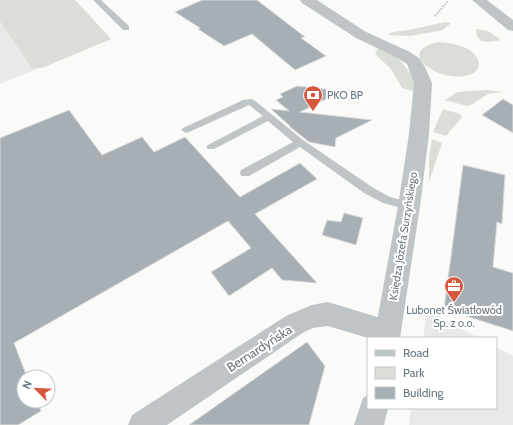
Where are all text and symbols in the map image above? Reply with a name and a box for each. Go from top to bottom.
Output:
bank icon: PKO BP [302,84,324,112]
place label: PKO BP [327,88,364,102]
street label: Księdza Józefa Surzyńskiego [386,171,420,301]
office icon: Lubonet Światłowód Sp. z o.o. [443,275,465,303]
place label: Lubonet Światłowód Sp. z o.o. [406,303,502,330]
street label: Bernardyńska [223,321,295,375]
legend [367,337,497,409]
text: Road [403,345,429,360]
text: Park [403,365,425,380]
north arrow [16,369,56,409]
text: N [19,379,35,391]
text: Building [403,385,445,400]

